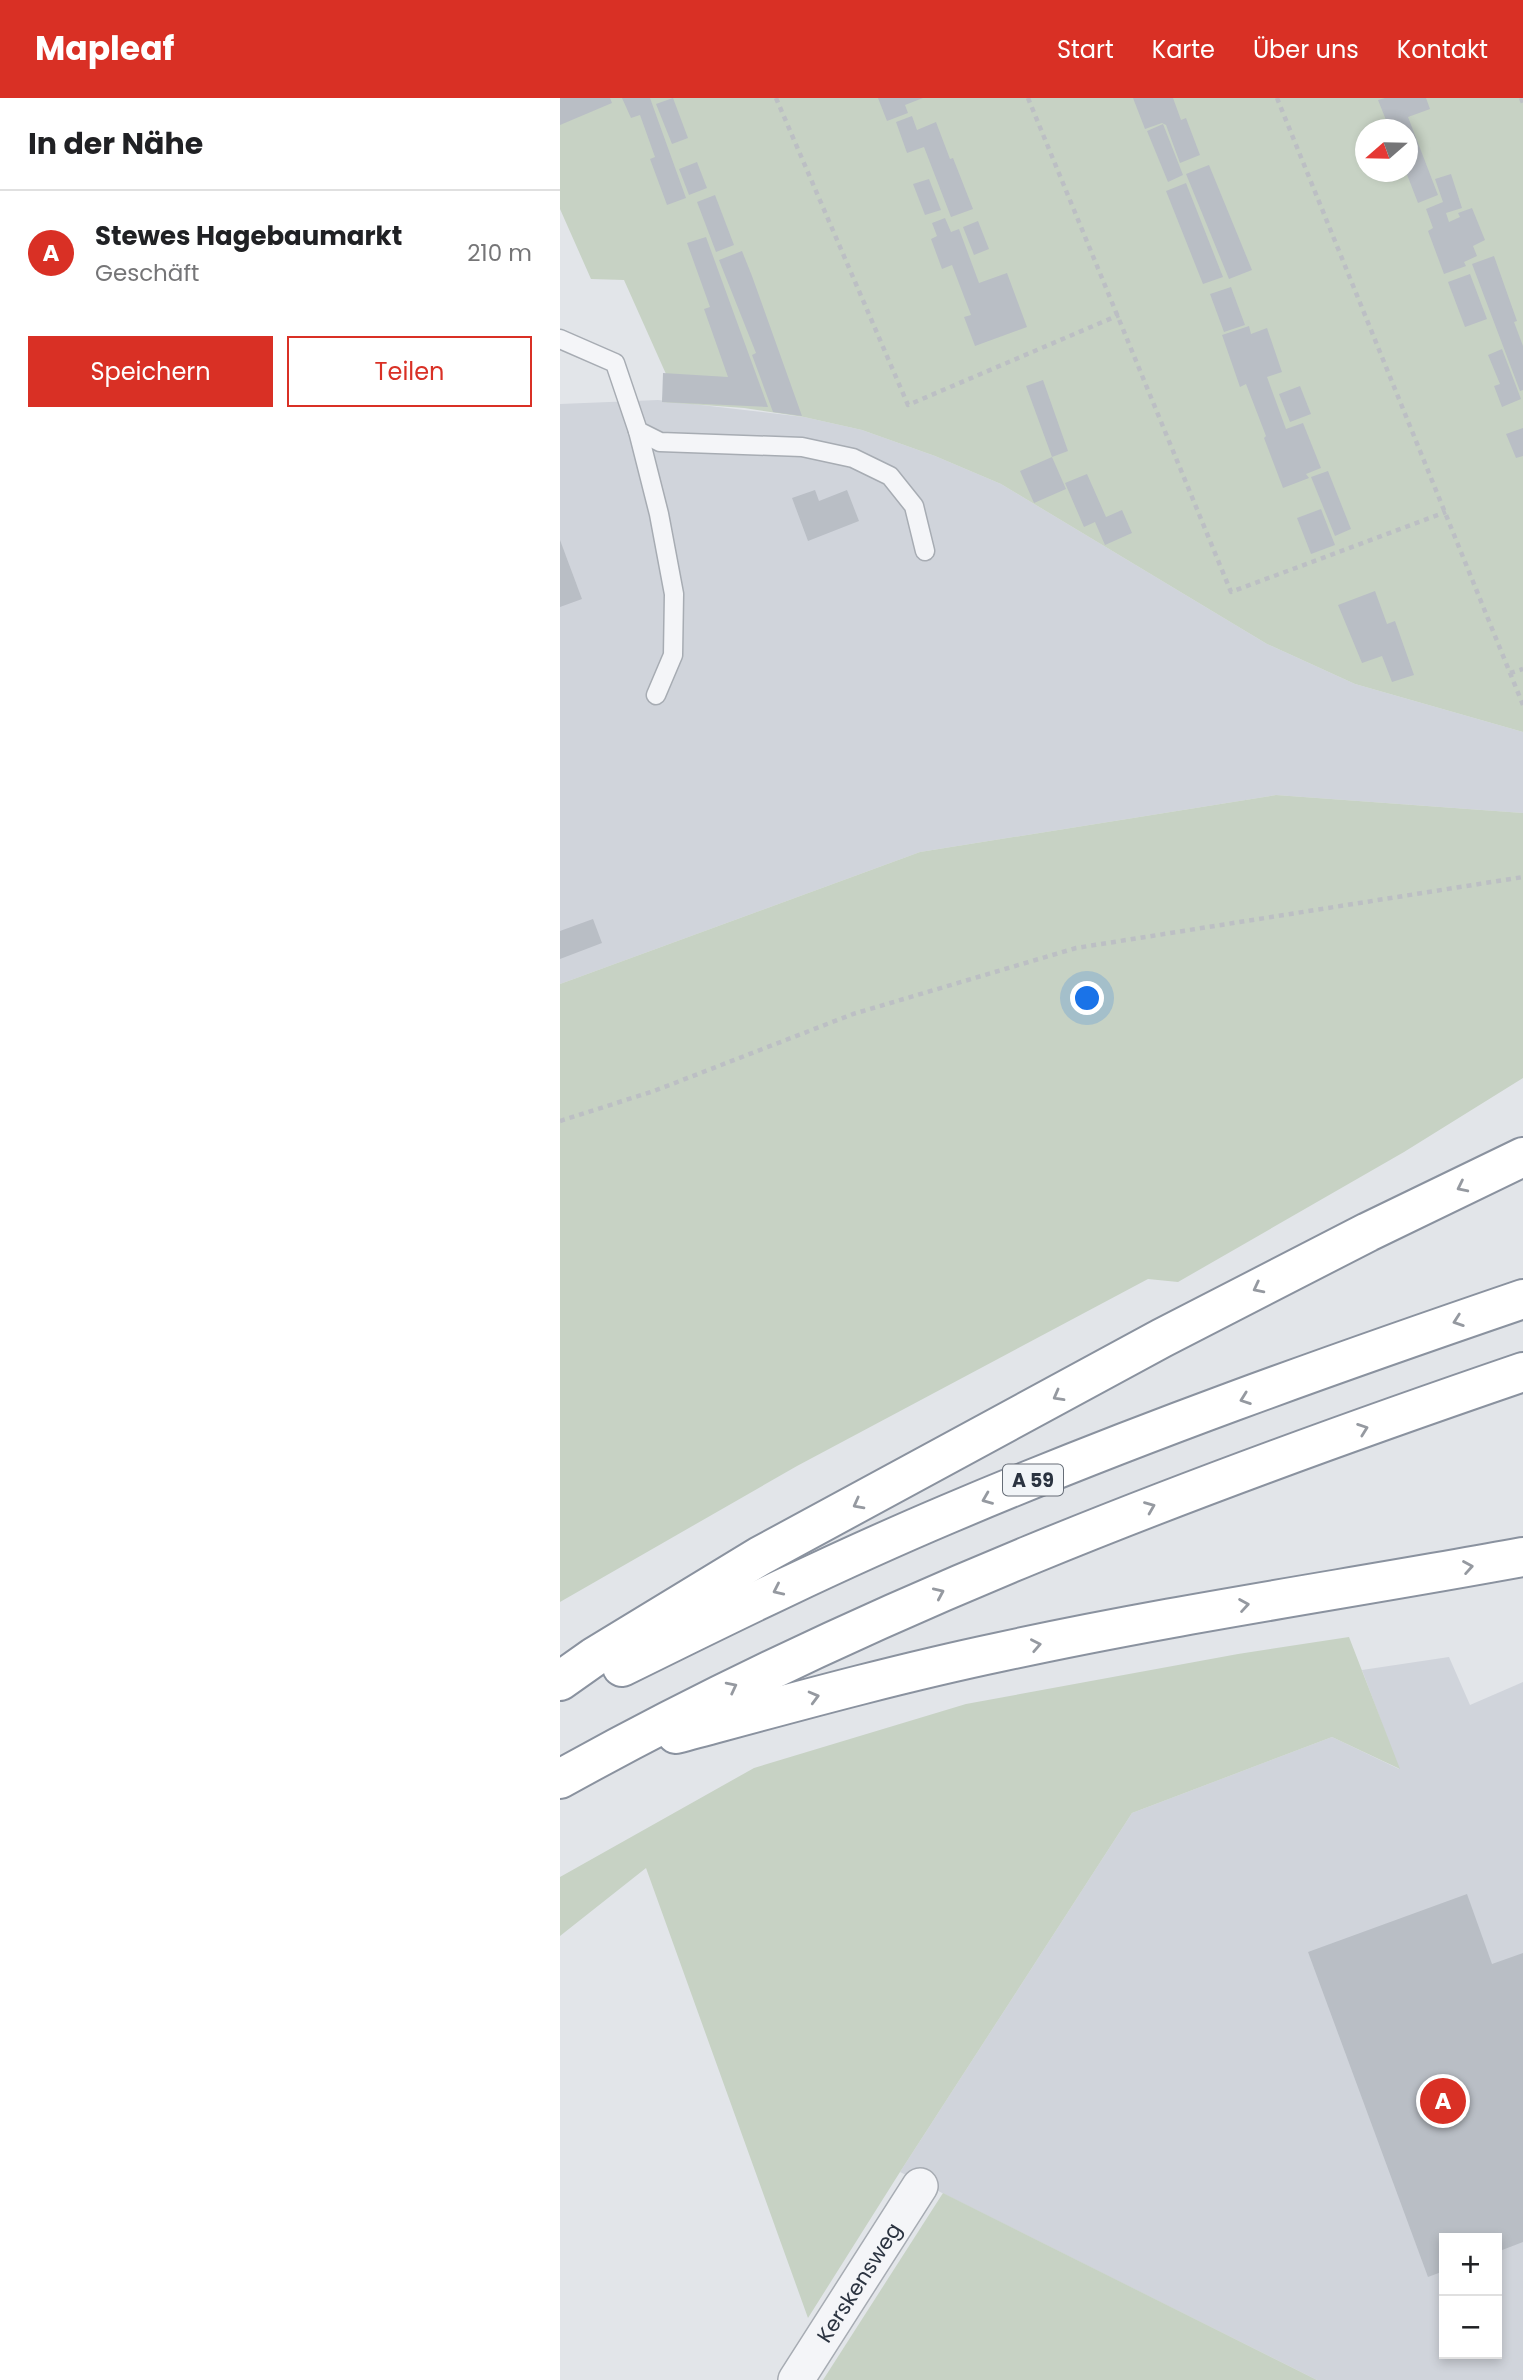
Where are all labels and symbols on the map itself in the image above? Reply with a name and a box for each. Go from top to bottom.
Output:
north arrow [1355,119,1418,182]
your location [1070,981,1104,1015]
one-way arrow [1457,1178,1469,1192]
one-way arrow [1253,1280,1265,1294]
one-way arrow [1453,1313,1465,1327]
one-way arrow [1052,1387,1065,1401]
one-way arrow [1239,1390,1251,1404]
one-way arrow [1357,1423,1369,1437]
road number: A 59 [1003,1464,1063,1496]
one-way arrow [981,1490,993,1504]
one-way arrow [852,1496,865,1509]
one-way arrow [1143,1502,1155,1516]
one-way arrow [1462,1560,1474,1575]
one-way arrow [773,1582,785,1596]
one-way arrow [932,1587,944,1601]
one-way arrow [1238,1598,1250,1613]
one-way arrow [1030,1638,1042,1653]
one-way arrow [725,1682,737,1696]
one-way arrow [808,1691,820,1705]
pin: A [1420,2075,1466,2127]
street label: Kerskensweg [809,2217,908,2348]

